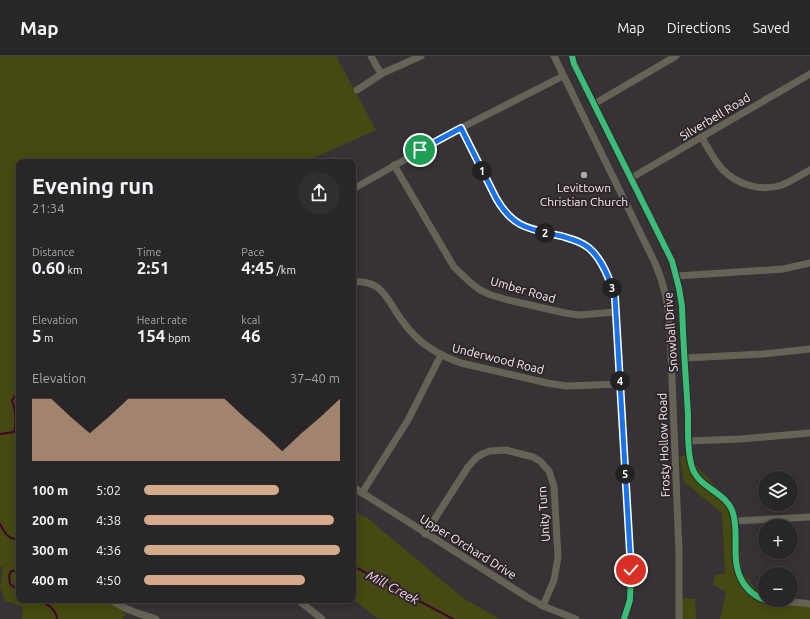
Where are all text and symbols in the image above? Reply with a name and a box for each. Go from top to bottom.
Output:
text: Map [20,17,59,39]
text: Map [617,20,645,36]
text: Directions [667,20,731,36]
text: Saved [753,20,790,36]
street label: Silverbell Road [677,90,752,143]
pin [403,133,437,167]
icon: arrive [409,139,431,161]
pin: 1 [472,161,492,181]
text: 1 [479,165,485,177]
marker: Levittown Christian Church [579,170,589,180]
button: share [298,172,340,214]
text: Evening run [32,173,154,198]
place label: Levittown Christian Church [540,181,628,208]
text: 21:34 [32,201,65,215]
pin: 2 [535,223,555,243]
text: 2 [542,227,548,239]
text: Distance [32,246,75,258]
text: Time [137,246,161,258]
text: Pace [241,246,265,258]
text: 0.60 [32,258,65,277]
text: 2:51 [137,258,170,277]
text: 4:45 [241,258,274,277]
text: km [65,264,83,276]
text: /km [274,264,296,276]
street label: Umber Road [489,274,557,305]
pin: 3 [602,278,622,298]
text: 3 [609,282,615,294]
street label: Snowball Drive [661,292,680,372]
text: Elevation [32,314,78,326]
text: Heart rate [137,314,187,326]
text: kcal [241,314,260,326]
text: 5 [32,326,42,345]
text: 154 [137,326,165,345]
text: 46 [241,326,261,345]
text: m [42,332,54,344]
text: bpm [165,332,190,344]
street label: Underwood Road [451,341,545,376]
text: Elevation [32,371,86,385]
text: 37–40 m [290,371,340,385]
pin: 4 [610,371,630,391]
text: 4 [617,375,623,387]
street label: Frosty Hollow Road [655,393,672,497]
pin: 5 [615,464,635,484]
text: 5 [622,468,628,480]
map controls [758,471,798,607]
button: layers [758,471,798,511]
text: 100 m [32,483,68,497]
text: 5:02 [96,483,121,497]
street label: Unity Turn [535,486,552,542]
street label: Upper Orchard Drive [418,512,519,582]
text: 200 m [32,513,68,527]
text: 4:38 [96,513,121,527]
button: + [758,519,798,559]
text: 300 m [32,543,68,557]
text: 4:36 [96,543,121,557]
pin [614,553,648,587]
icon: check [620,559,642,581]
water label: Mill Creek [364,567,422,607]
button: − [758,567,798,607]
text: 400 m [32,573,68,587]
text: 4:50 [96,573,121,587]

